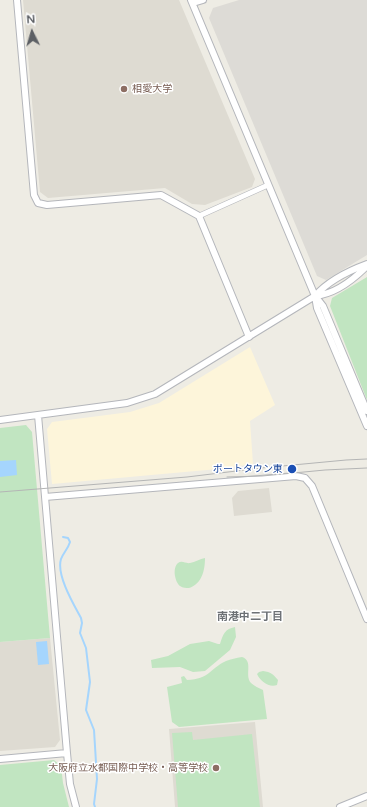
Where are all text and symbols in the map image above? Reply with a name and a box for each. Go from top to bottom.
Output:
north arrow [12,12,52,52]
text: N [26,13,36,26]
place label: 相愛大学 [132,83,172,95]
marker: 相愛大学 [119,84,129,94]
place label: ポートタウン東 [213,463,283,475]
marker: ポートタウン東 [286,463,298,475]
district label: 南港中二丁目 [217,610,283,624]
place label: 大阪府立水都国際中学校・高等学校 [48,762,208,774]
marker: 大阪府立水都国際中学校・高等学校 [211,763,221,773]

